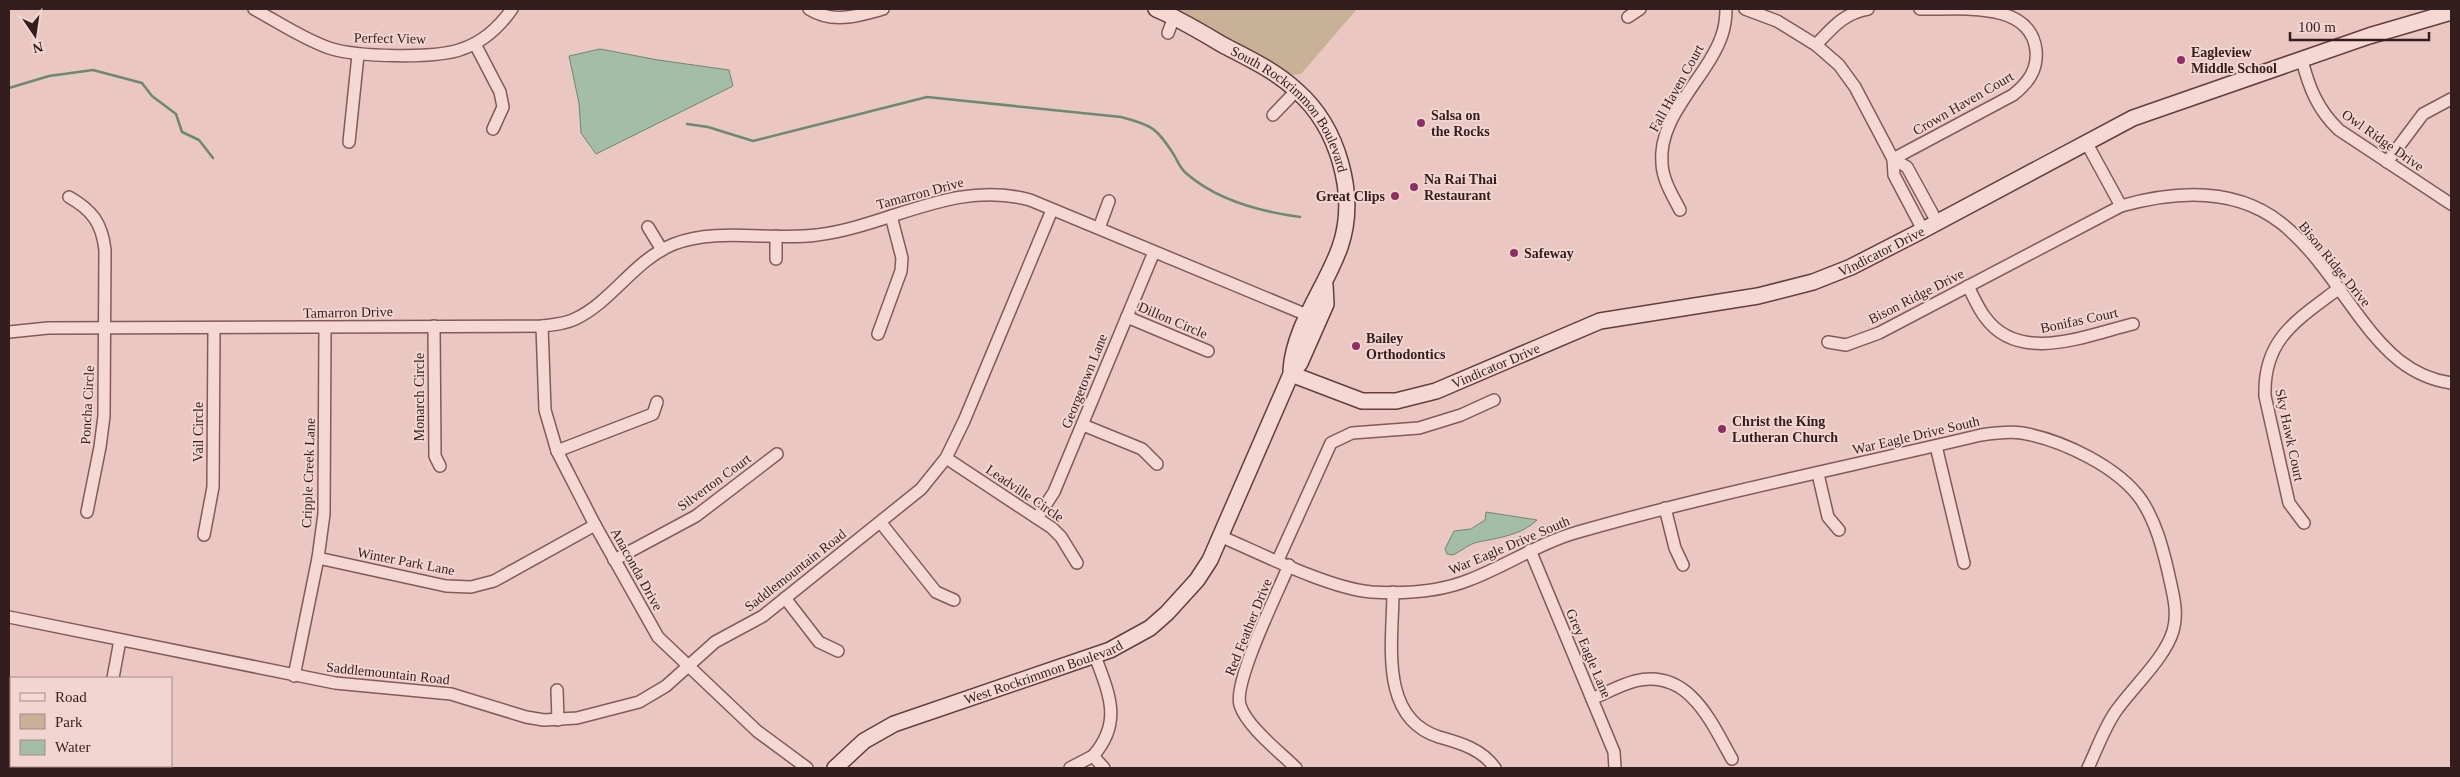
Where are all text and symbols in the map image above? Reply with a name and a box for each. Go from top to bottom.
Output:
north arrow [10,10,60,60]
scale bar [2290,10,2429,42]
text: 100 m [2298,19,2336,35]
street label: Perfect View [354,30,427,47]
text: N [31,39,44,56]
street label: Fall Haven Court [1646,42,1707,134]
street label: South Rockrimmon Boulevard [1228,43,1350,174]
place label: Eagleview Middle School [2191,45,2277,76]
marker: Eagleview Middle School [2175,54,2187,66]
street label: Crown Haven Court [1910,69,2016,138]
street label: Owl Ridge Drive [2339,107,2427,174]
place label: Salsa on the Rocks [1431,108,1490,139]
marker: Salsa on the Rocks [1415,117,1427,129]
place label: Na Rai Thai Restaurant [1424,172,1497,203]
street label: Tamarron Drive [875,175,965,212]
marker: Na Rai Thai Restaurant [1408,181,1420,193]
place label: Great Clips [1316,189,1386,204]
marker: Great Clips [1389,190,1401,202]
street label: Bison Ridge Drive [2296,219,2373,310]
street label: Vindicator Drive [1836,224,1927,279]
place label: Safeway [1524,246,1574,261]
marker: Safeway [1508,247,1520,259]
street label: Bison Ridge Drive [1866,266,1966,327]
street label: Dillon Circle [1136,299,1210,342]
street label: Tamarron Drive [303,304,393,321]
street label: Bonifas Court [2039,305,2119,336]
place label: Bailey Orthodontics [1366,331,1446,362]
street label: Georgetown Lane [1059,332,1110,431]
marker: Bailey Orthodontics [1350,340,1362,352]
street label: Vindicator Drive [1449,341,1542,391]
street label: Monarch Circle [412,353,427,441]
street label: Poncha Circle [78,365,97,445]
street label: Sky Hawk Court [2272,388,2307,483]
street label: Vail Circle [191,402,206,462]
place label: Christ the King Lutheran Church [1732,414,1838,445]
street label: War Eagle Drive South [1851,414,1981,457]
street label: Cripple Creek Lane [299,418,318,528]
marker: Christ the King Lutheran Church [1716,423,1728,435]
street label: Silverton Court [675,451,754,514]
street label: Leadville Circle [983,462,1066,525]
street label: War Eagle Drive South [1446,513,1572,578]
street label: Anaconda Drive [608,525,665,613]
street label: Saddlemountain Road [742,526,849,614]
street label: Winter Park Lane [356,545,456,578]
street label: Red Feather Drive [1222,576,1275,678]
street label: Grey Eagle Lane [1563,607,1614,700]
street label: West Rockrimmon Boulevard [962,638,1125,707]
street label: Saddlemountain Road [325,660,450,687]
legend [10,677,172,767]
text: Road [55,689,87,705]
text: Park [55,714,83,730]
text: Water [55,739,90,755]

